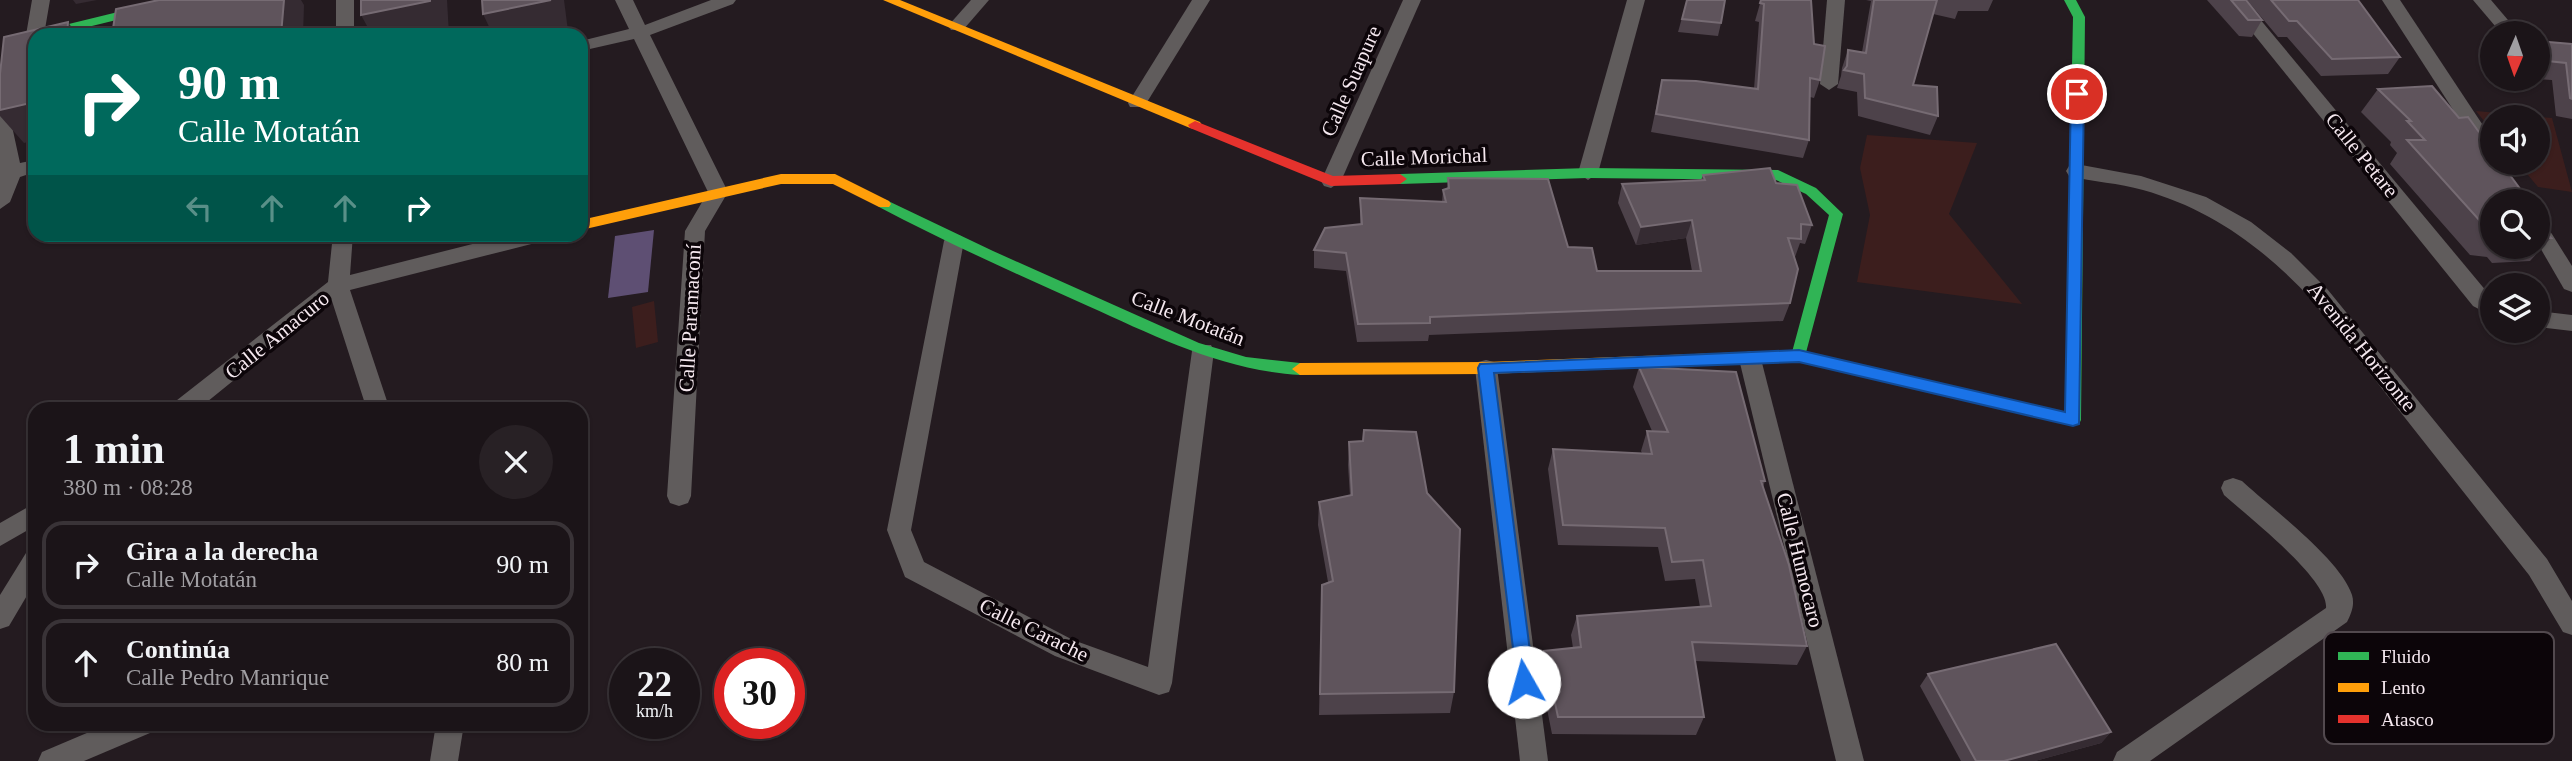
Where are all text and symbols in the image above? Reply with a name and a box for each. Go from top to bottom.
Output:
north arrow [2480,21,2550,91]
map controls [2480,21,2550,343]
street label: Calle Suapure [1316,22,1386,140]
text: 90 m [178,55,280,110]
icon: right [63,56,154,147]
pin [2047,64,2107,124]
icon: arrive [2058,75,2096,113]
button: sound [2480,105,2550,175]
street label: Calle Petare [2321,108,2403,202]
text: Calle Motatán [178,113,360,149]
street label: Calle Morichal [1360,143,1488,171]
icon: left [180,189,218,227]
icon: ahead [253,189,291,227]
icon: ahead [326,189,364,227]
icon: right [399,189,437,227]
button: search [2480,189,2550,259]
street label: Calle Paramaconí [674,243,706,393]
button: layers [2480,273,2550,343]
street label: Avenida Horizonte [2303,278,2421,416]
street label: Calle Motatán [1128,285,1249,351]
street label: Calle Amacuro [220,286,334,384]
button: close [479,425,553,499]
text: 1 min [63,426,165,472]
text: 380 m · 08:28 [63,475,193,500]
street label: Calle Humocaro [1772,490,1828,630]
text: Gira a la derecha [126,537,318,566]
icon: right [67,546,105,584]
text: 90 m [496,550,549,579]
text: Calle Motatán [126,567,257,592]
street label: Calle Carache [976,593,1092,667]
legend [2324,632,2554,744]
text: Continúa [126,635,230,664]
icon: ahead [67,644,105,682]
position arrow [1487,645,1561,719]
text: Fluido [2381,646,2431,667]
text: 80 m [496,648,549,677]
speed limit sign: 30 [714,648,805,739]
text: Calle Pedro Manrique [126,665,329,690]
text: 22 [637,665,672,704]
text: Lento [2381,677,2425,698]
text: km/h [636,701,673,721]
text: Atasco [2381,709,2434,730]

